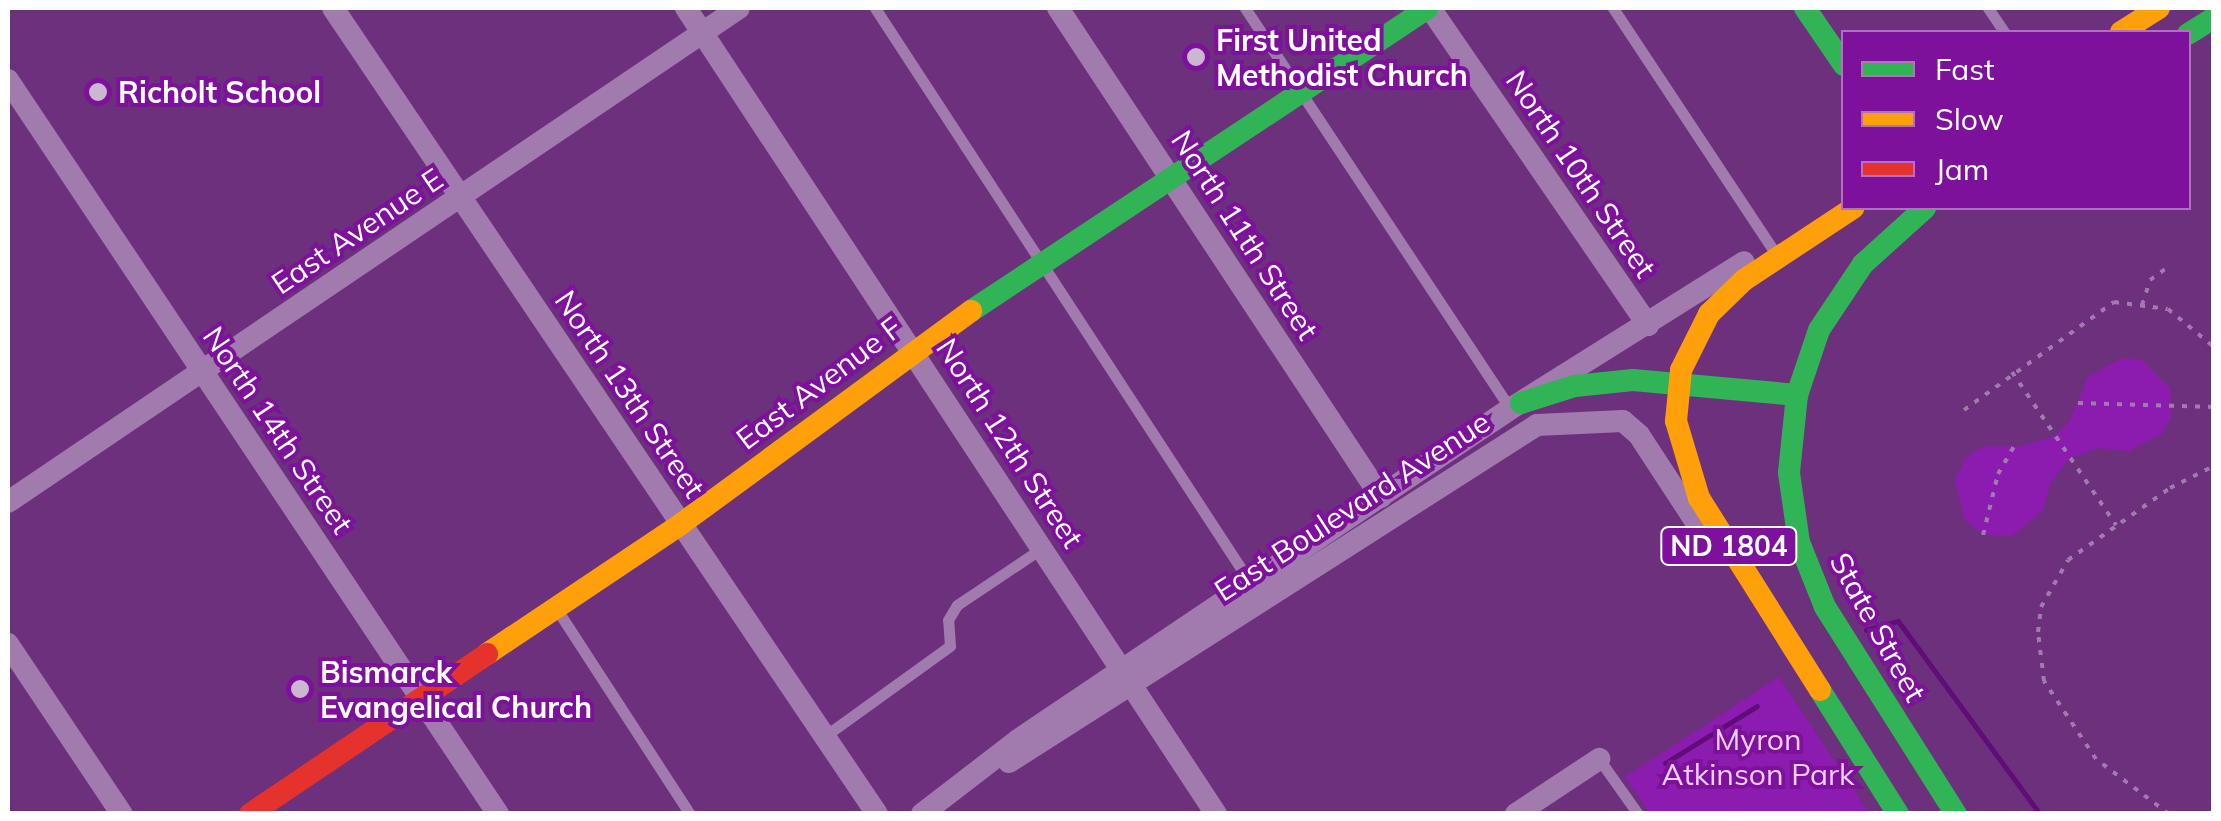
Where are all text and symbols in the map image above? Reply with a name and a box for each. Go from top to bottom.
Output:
place label: First United Methodist Church [1216,22,1468,92]
legend [1841,30,2191,210]
marker: First United Methodist Church [1185,46,1207,68]
text: Fast [1935,50,1995,88]
street label: North 10th Street [1498,64,1664,284]
place label: Richolt School [118,74,321,110]
marker: Richolt School [87,81,109,103]
text: Slow [1935,100,2004,138]
street label: North 11th Street [1164,124,1326,346]
text: Jam [1935,150,1989,188]
street label: East Avenue E [265,161,449,301]
street label: North 13th Street [547,284,713,504]
street label: East Avenue F [729,309,909,457]
street label: North 14th Street [195,320,361,540]
street label: North 12th Street [929,332,1091,554]
street label: East Boulevard Avenue [1207,403,1497,609]
road number: ND 1804 [1659,523,1799,569]
street label: State Street [1822,546,1934,708]
place label: Bismarck Evangelical Church [320,654,592,724]
marker: Bismarck Evangelical Church [289,678,311,700]
park label: Myron Atkinson Park [1662,721,1854,792]

